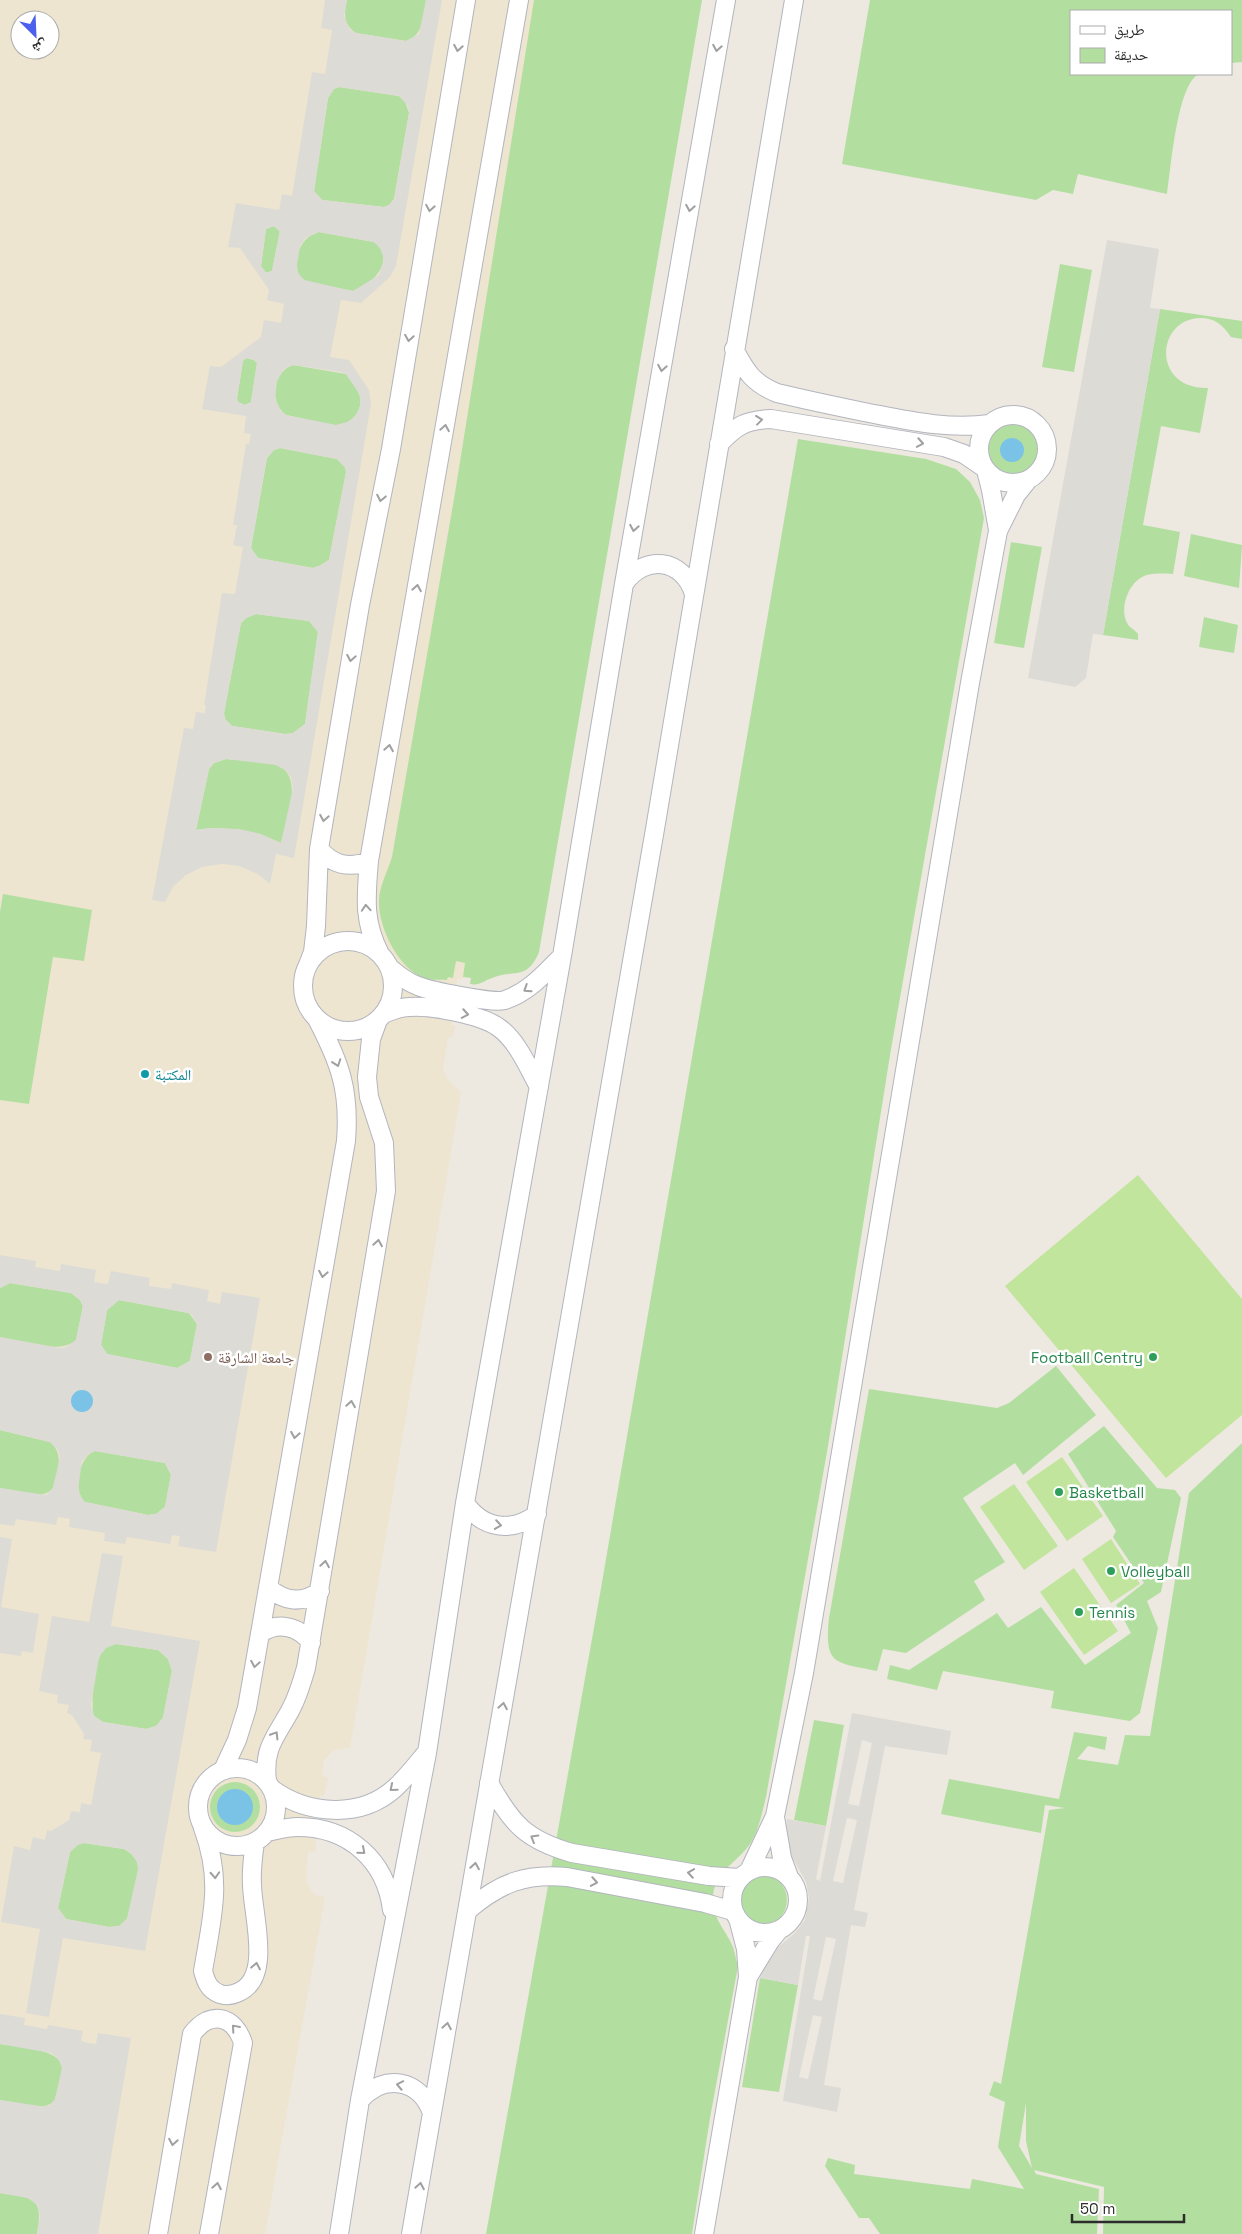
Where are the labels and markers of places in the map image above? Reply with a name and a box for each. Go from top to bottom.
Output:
place label: المكتبة [155,1065,191,1084]
marker: المكتبة [139,1068,151,1080]
place label: جامعة الشارقة [218,1348,295,1367]
place label: Football Centry [1031,1348,1143,1367]
marker: جامعة الشارقة [202,1351,214,1363]
marker: Football Centry [1147,1351,1159,1363]
place label: Basketball [1069,1483,1144,1502]
marker: Basketball [1053,1486,1065,1498]
place label: Volleyball [1121,1562,1190,1581]
marker: Volleyball [1105,1565,1117,1577]
place label: Tennis [1089,1603,1135,1622]
marker: Tennis [1073,1606,1085,1618]

